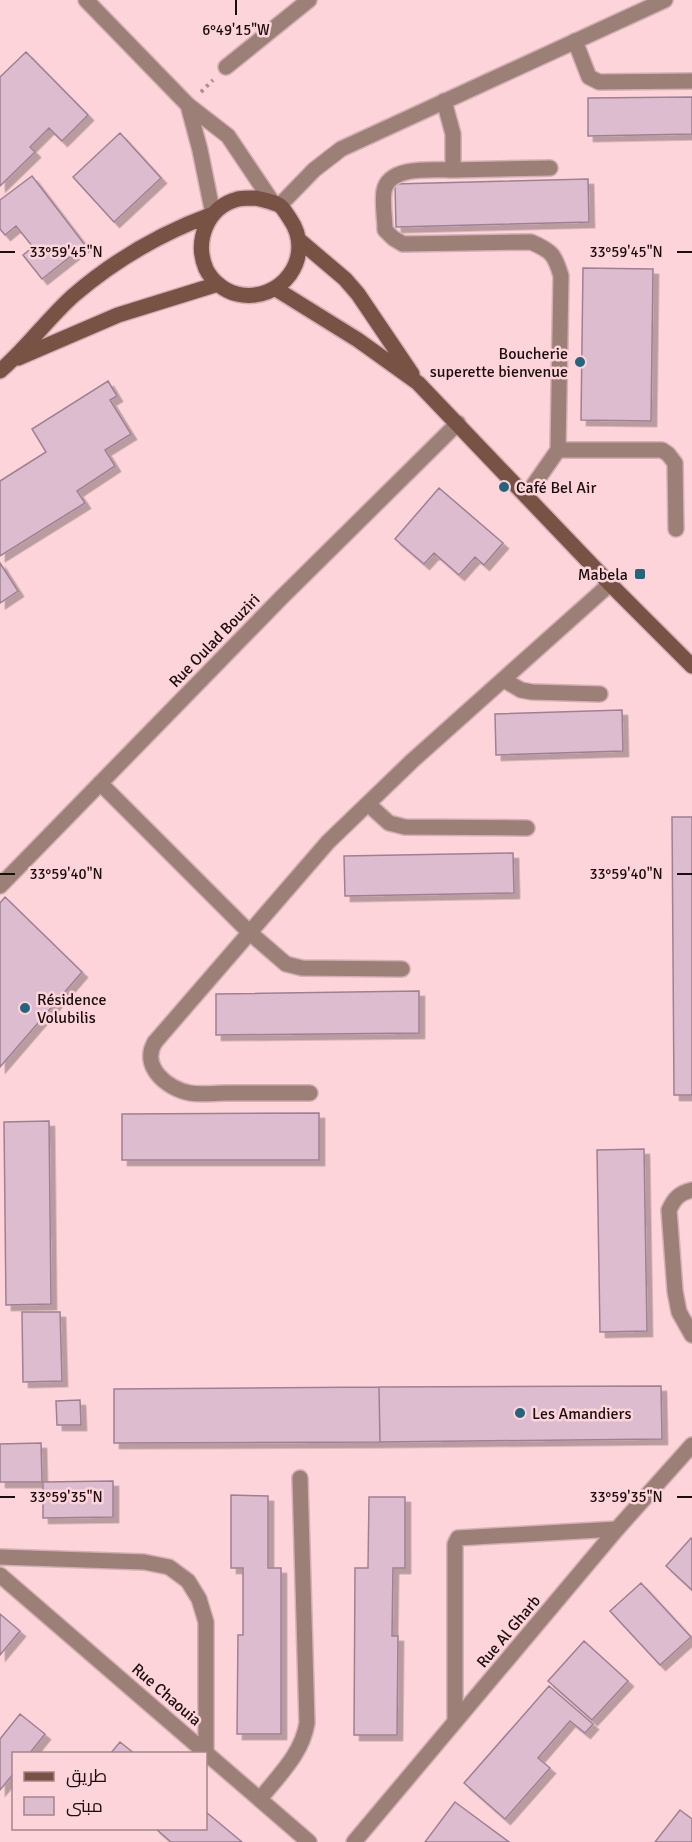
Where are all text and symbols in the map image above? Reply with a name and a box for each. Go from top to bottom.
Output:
text: 6°49'15"W [202,21,270,39]
text: 33°59'45"N [29,243,103,261]
text: 33°59'45"N [589,243,663,261]
place label: Boucherie superette bienvenue [430,344,568,382]
marker: Boucherie superette bienvenue [573,355,587,369]
place label: Café Bel Air [516,478,596,498]
marker: Café Bel Air [497,480,511,494]
place label: Mabela [578,565,628,585]
marker: Mabela [633,567,647,581]
street label: Rue Oulad Bouziri [165,590,264,692]
text: 33°59'40"N [29,865,103,883]
text: 33°59'40"N [589,865,663,883]
place label: Résidence Volubilis [37,990,106,1028]
marker: Résidence Volubilis [18,1001,32,1015]
place label: Les Amandiers [532,1404,632,1424]
marker: Les Amandiers [513,1406,527,1420]
text: 33°59'35"N [29,1488,103,1506]
text: 33°59'35"N [589,1488,663,1506]
street label: Rue Al Gharb [473,1591,545,1672]
street label: Rue Chaouia [128,1659,205,1730]
legend [12,1752,207,1830]
text: طريق [66,1765,107,1788]
text: مبنى [66,1795,103,1817]

